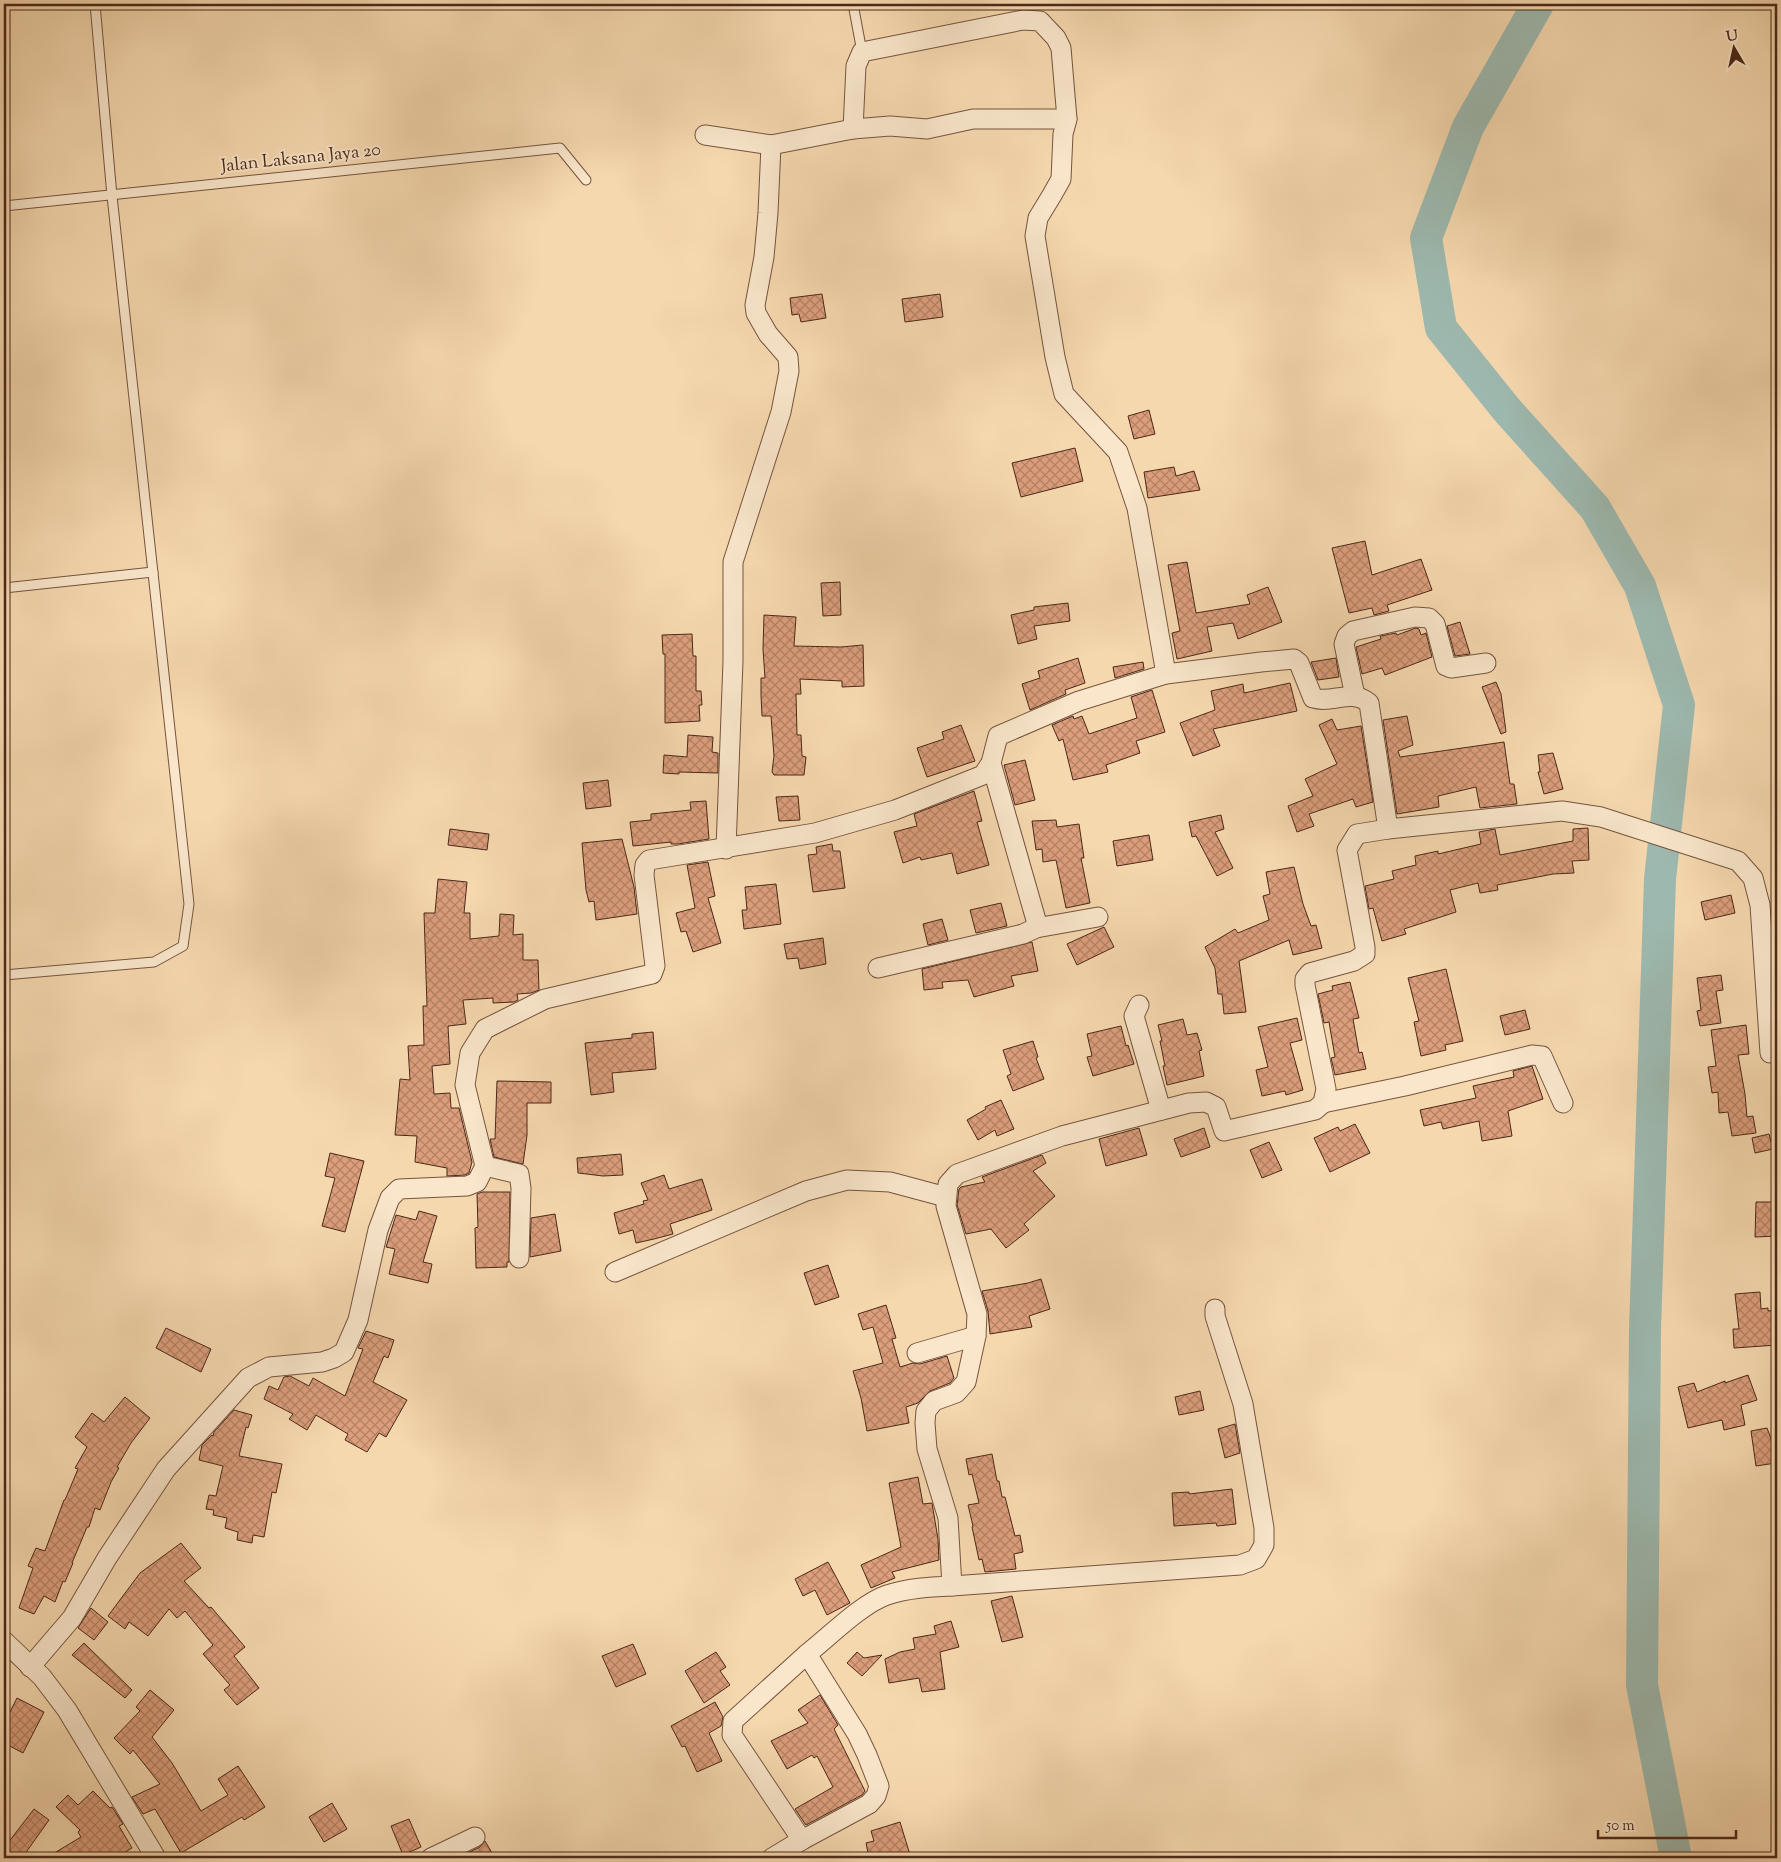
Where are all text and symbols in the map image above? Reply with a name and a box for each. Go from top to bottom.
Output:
north arrow [1708,22,1758,72]
text: U [1725,26,1740,48]
street label: Jalan Laksana Jaya 20 [219,138,382,180]
scale bar [1598,1807,1736,1839]
text: 50 m [1605,1816,1635,1837]

